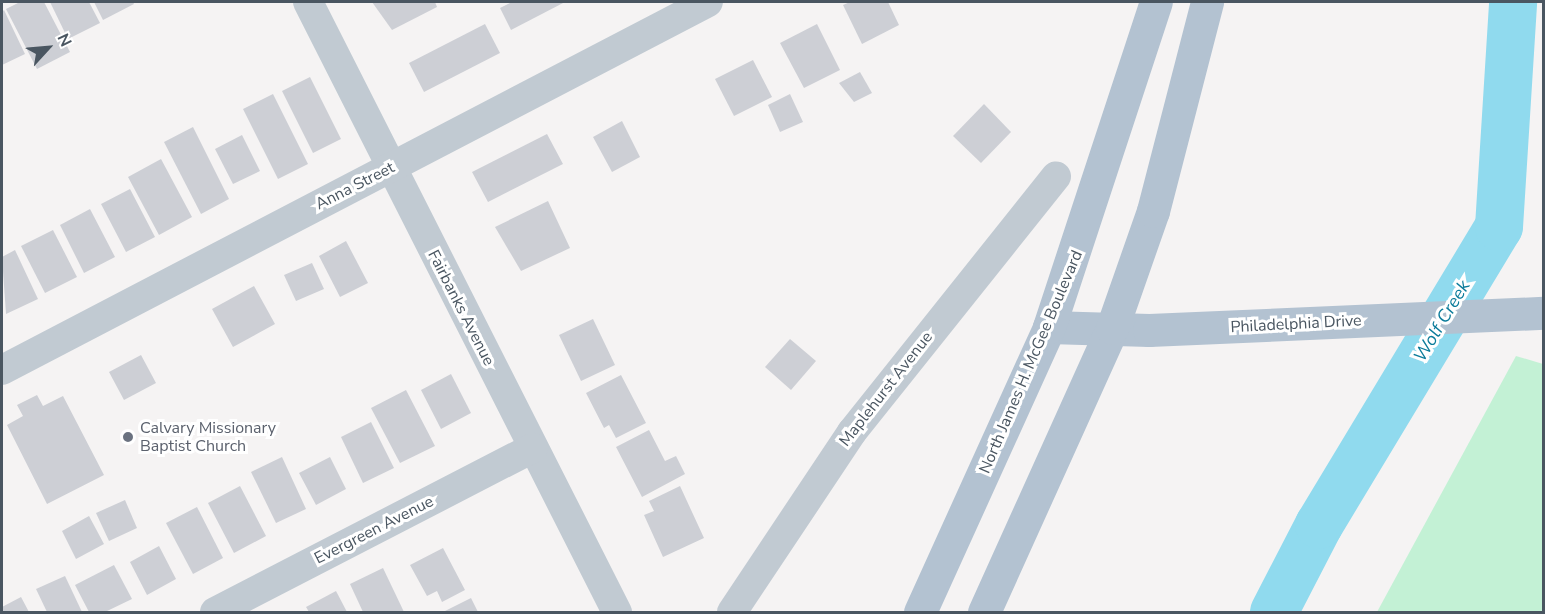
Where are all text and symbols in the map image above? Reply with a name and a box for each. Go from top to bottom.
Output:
north arrow [18,18,78,78]
text: N [52,30,77,50]
street label: Anna Street [312,158,398,214]
street label: Fairbanks Avenue [424,247,498,369]
street label: North James H. McGee Boulevard [975,248,1087,476]
water label: Wolf Creek [1409,276,1475,366]
street label: Philadelphia Drive [1230,311,1362,337]
street label: Maplehurst Avenue [835,328,937,450]
place label: Calvary Missionary Baptist Church [140,418,276,456]
marker: Calvary Missionary Baptist Church [121,430,135,444]
street label: Evergreen Avenue [311,492,437,568]

